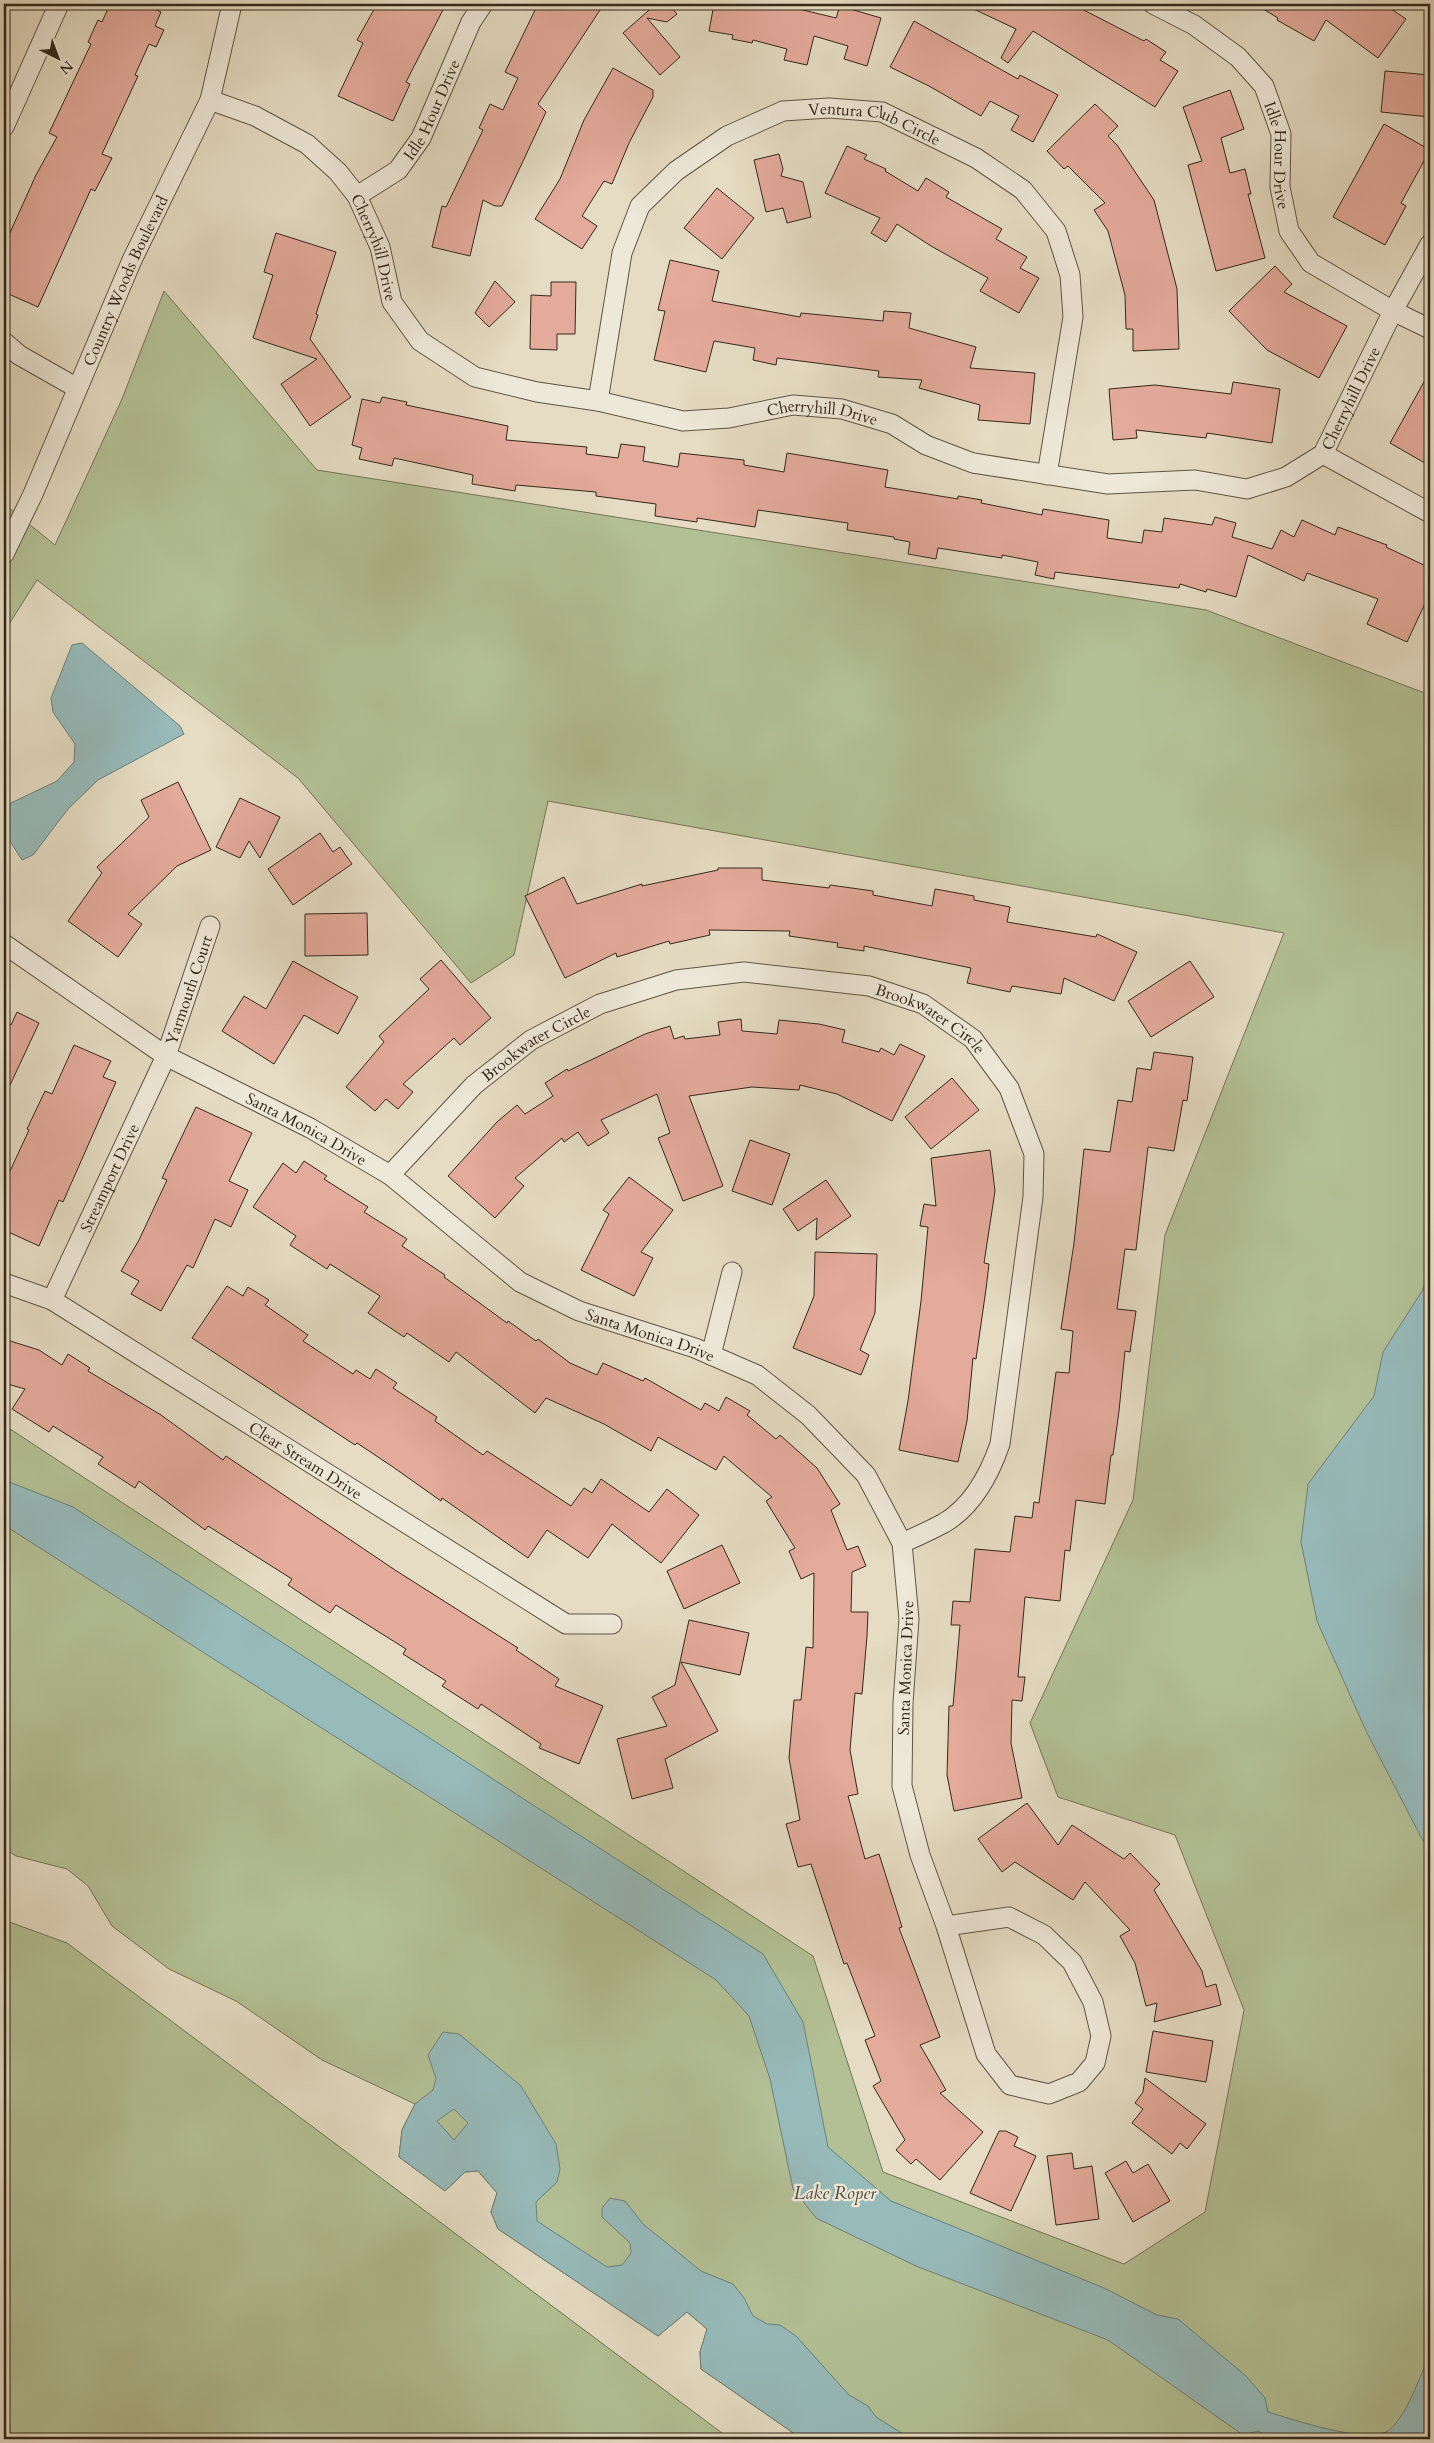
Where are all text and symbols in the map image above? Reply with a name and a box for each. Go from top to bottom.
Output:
north arrow [32,32,82,82]
text: N [55,56,77,78]
street label: Idle Hour Drive [399,56,466,165]
street label: Ventura Club Circle [808,98,944,151]
street label: Idle Hour Drive [1258,99,1294,211]
street label: Cherryhill Drive [345,190,402,304]
street label: Country Woods Boulevard [78,192,174,370]
street label: Cherryhill Drive [1317,343,1386,454]
street label: Cherryhill Drive [765,395,880,431]
street label: Yarmouth Court [161,933,218,1048]
street label: Brookwater Circle [872,979,990,1059]
street label: Brookwater Circle [477,1001,594,1087]
street label: Santa Monica Drive [242,1088,371,1171]
street label: Streamport Drive [75,1120,145,1236]
street label: Santa Monica Drive [583,1304,718,1367]
street label: Clear Stream Drive [244,1417,366,1505]
street label: Santa Monica Drive [893,1600,919,1736]
water label: Lake Roper [794,2181,877,2206]

